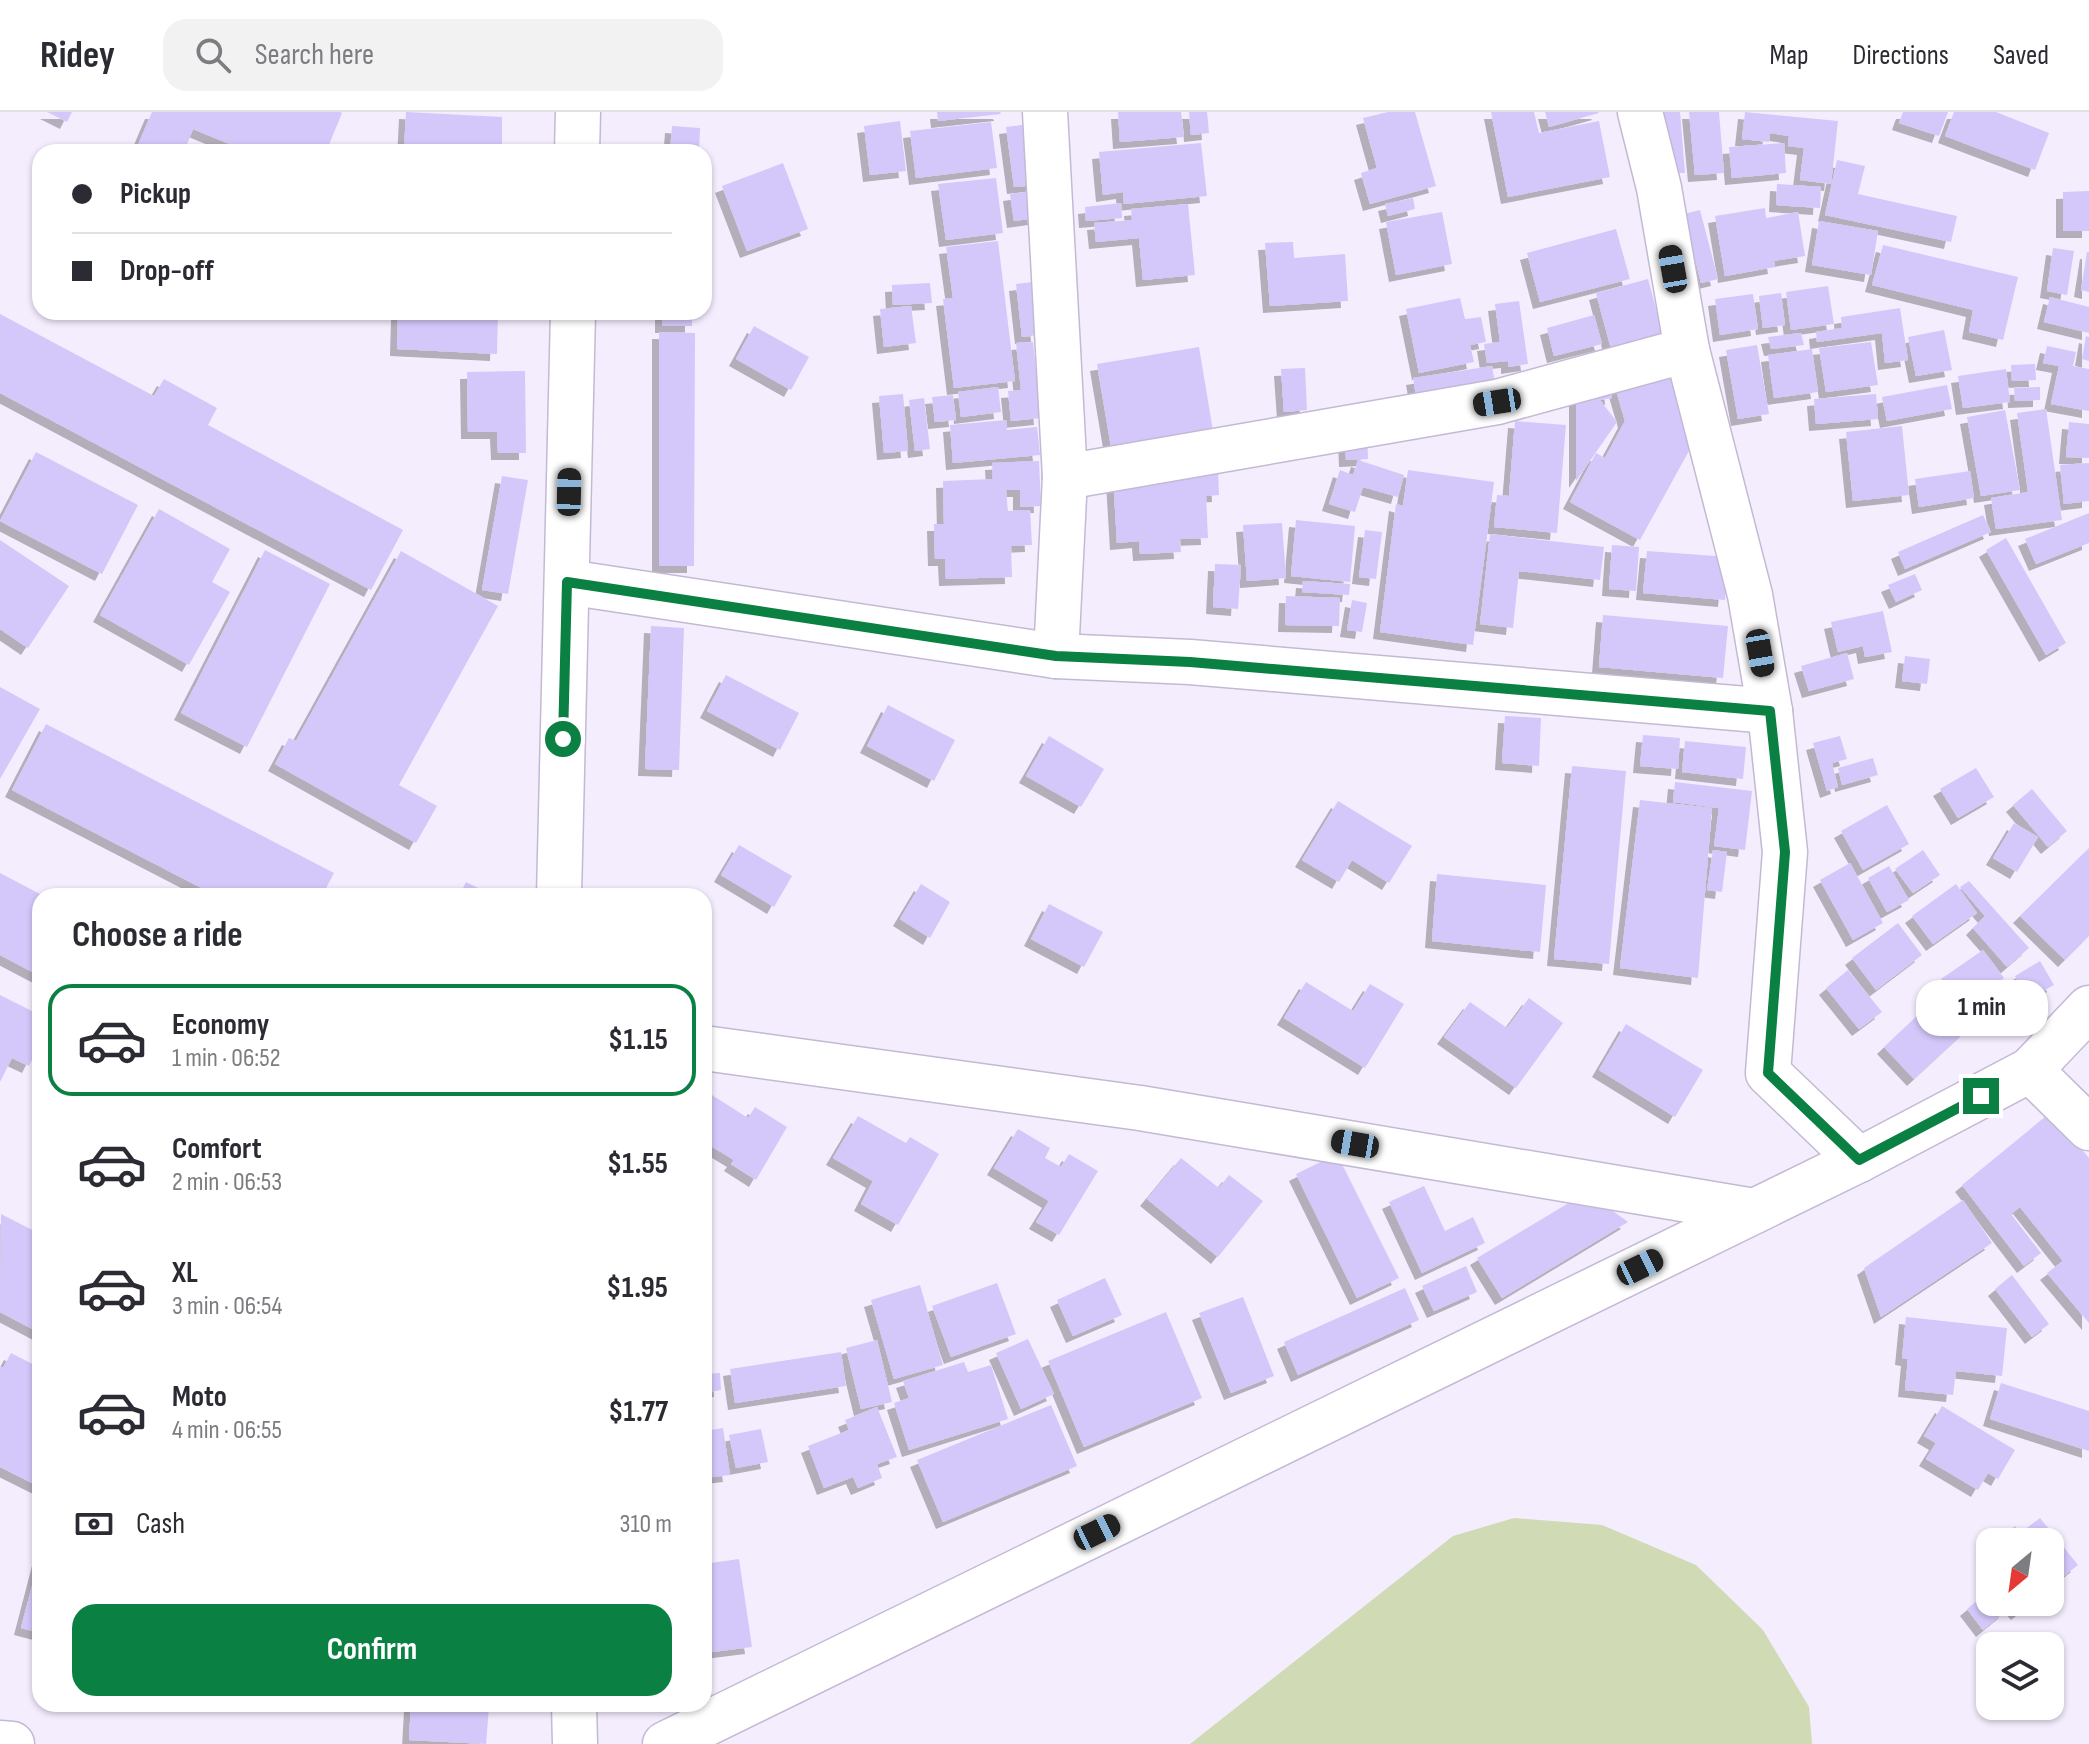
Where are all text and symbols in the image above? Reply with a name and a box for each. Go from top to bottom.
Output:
search box [163,19,723,91]
text: Ridey [40,33,115,78]
icon: search [191,33,235,77]
text: Search here [255,37,374,73]
text: Map [1770,39,1809,72]
text: Directions [1853,39,1949,72]
text: Saved [1993,39,2049,72]
text: Pickup [120,176,191,212]
car [1657,243,1689,295]
text: Drop-off [120,253,214,289]
car [1471,386,1523,418]
car [557,468,581,516]
car [1744,627,1776,679]
route start [545,721,581,757]
text: Choose a ride [72,914,243,957]
callout: 1 min [1915,980,2047,1036]
text: 1 min [1958,992,2006,1023]
icon: car [76,1004,148,1076]
text: Economy [172,1007,269,1043]
text: $1.15 [608,1022,668,1058]
text: 1 min · 06:52 [172,1043,280,1074]
route end [1963,1078,1999,1114]
icon: car [76,1128,148,1200]
car [1329,1128,1381,1160]
text: Comfort [172,1131,262,1167]
text: $1.55 [607,1146,668,1182]
text: 2 min · 06:53 [172,1167,282,1198]
car [1613,1246,1667,1288]
icon: car [76,1252,148,1324]
text: XL [172,1255,198,1291]
text: $1.95 [606,1270,668,1306]
text: 3 min · 06:54 [172,1291,282,1322]
icon: car [76,1376,148,1448]
text: Moto [172,1379,227,1415]
text: $1.77 [608,1394,668,1430]
text: 4 min · 06:55 [172,1415,282,1446]
icon: cash [72,1502,116,1546]
text: Cash [136,1506,185,1542]
text: 310 m [620,1509,672,1540]
car [1070,1511,1124,1553]
north arrow [1976,1528,2064,1616]
map controls [1976,1528,2064,1720]
button: Confirm [72,1604,672,1696]
button: layers [1976,1632,2064,1720]

